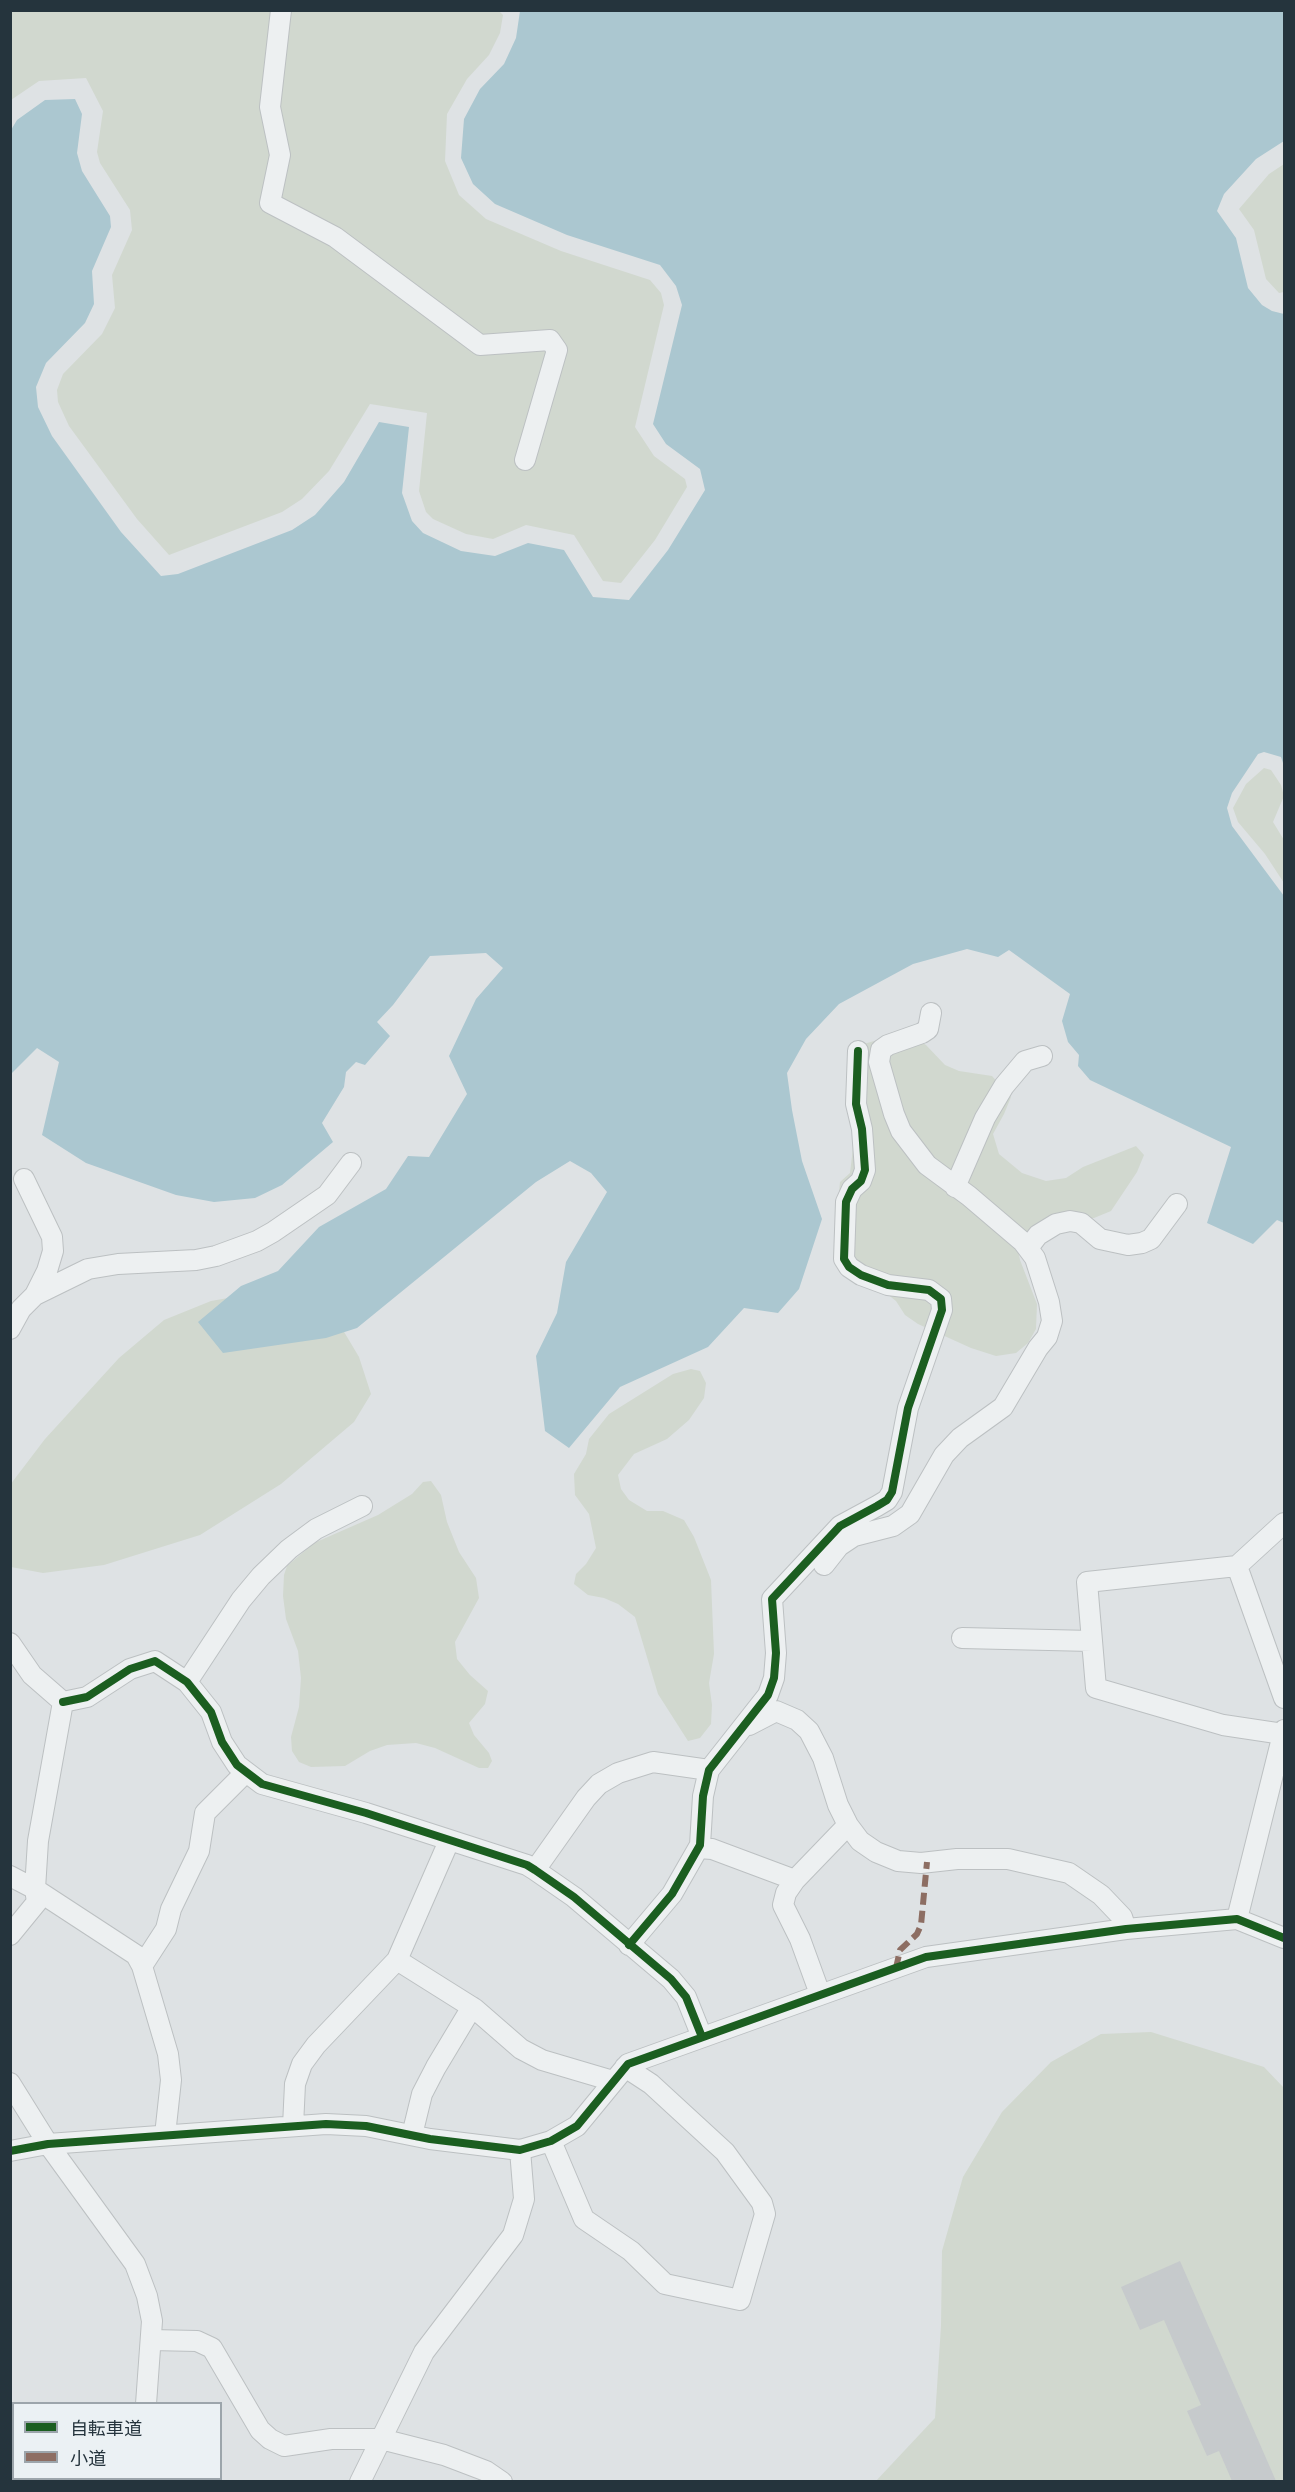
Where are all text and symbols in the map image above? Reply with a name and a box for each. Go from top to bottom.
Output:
legend [12,2402,222,2480]
text: 自転車道 [70,2418,142,2440]
text: 小道 [70,2448,106,2470]

